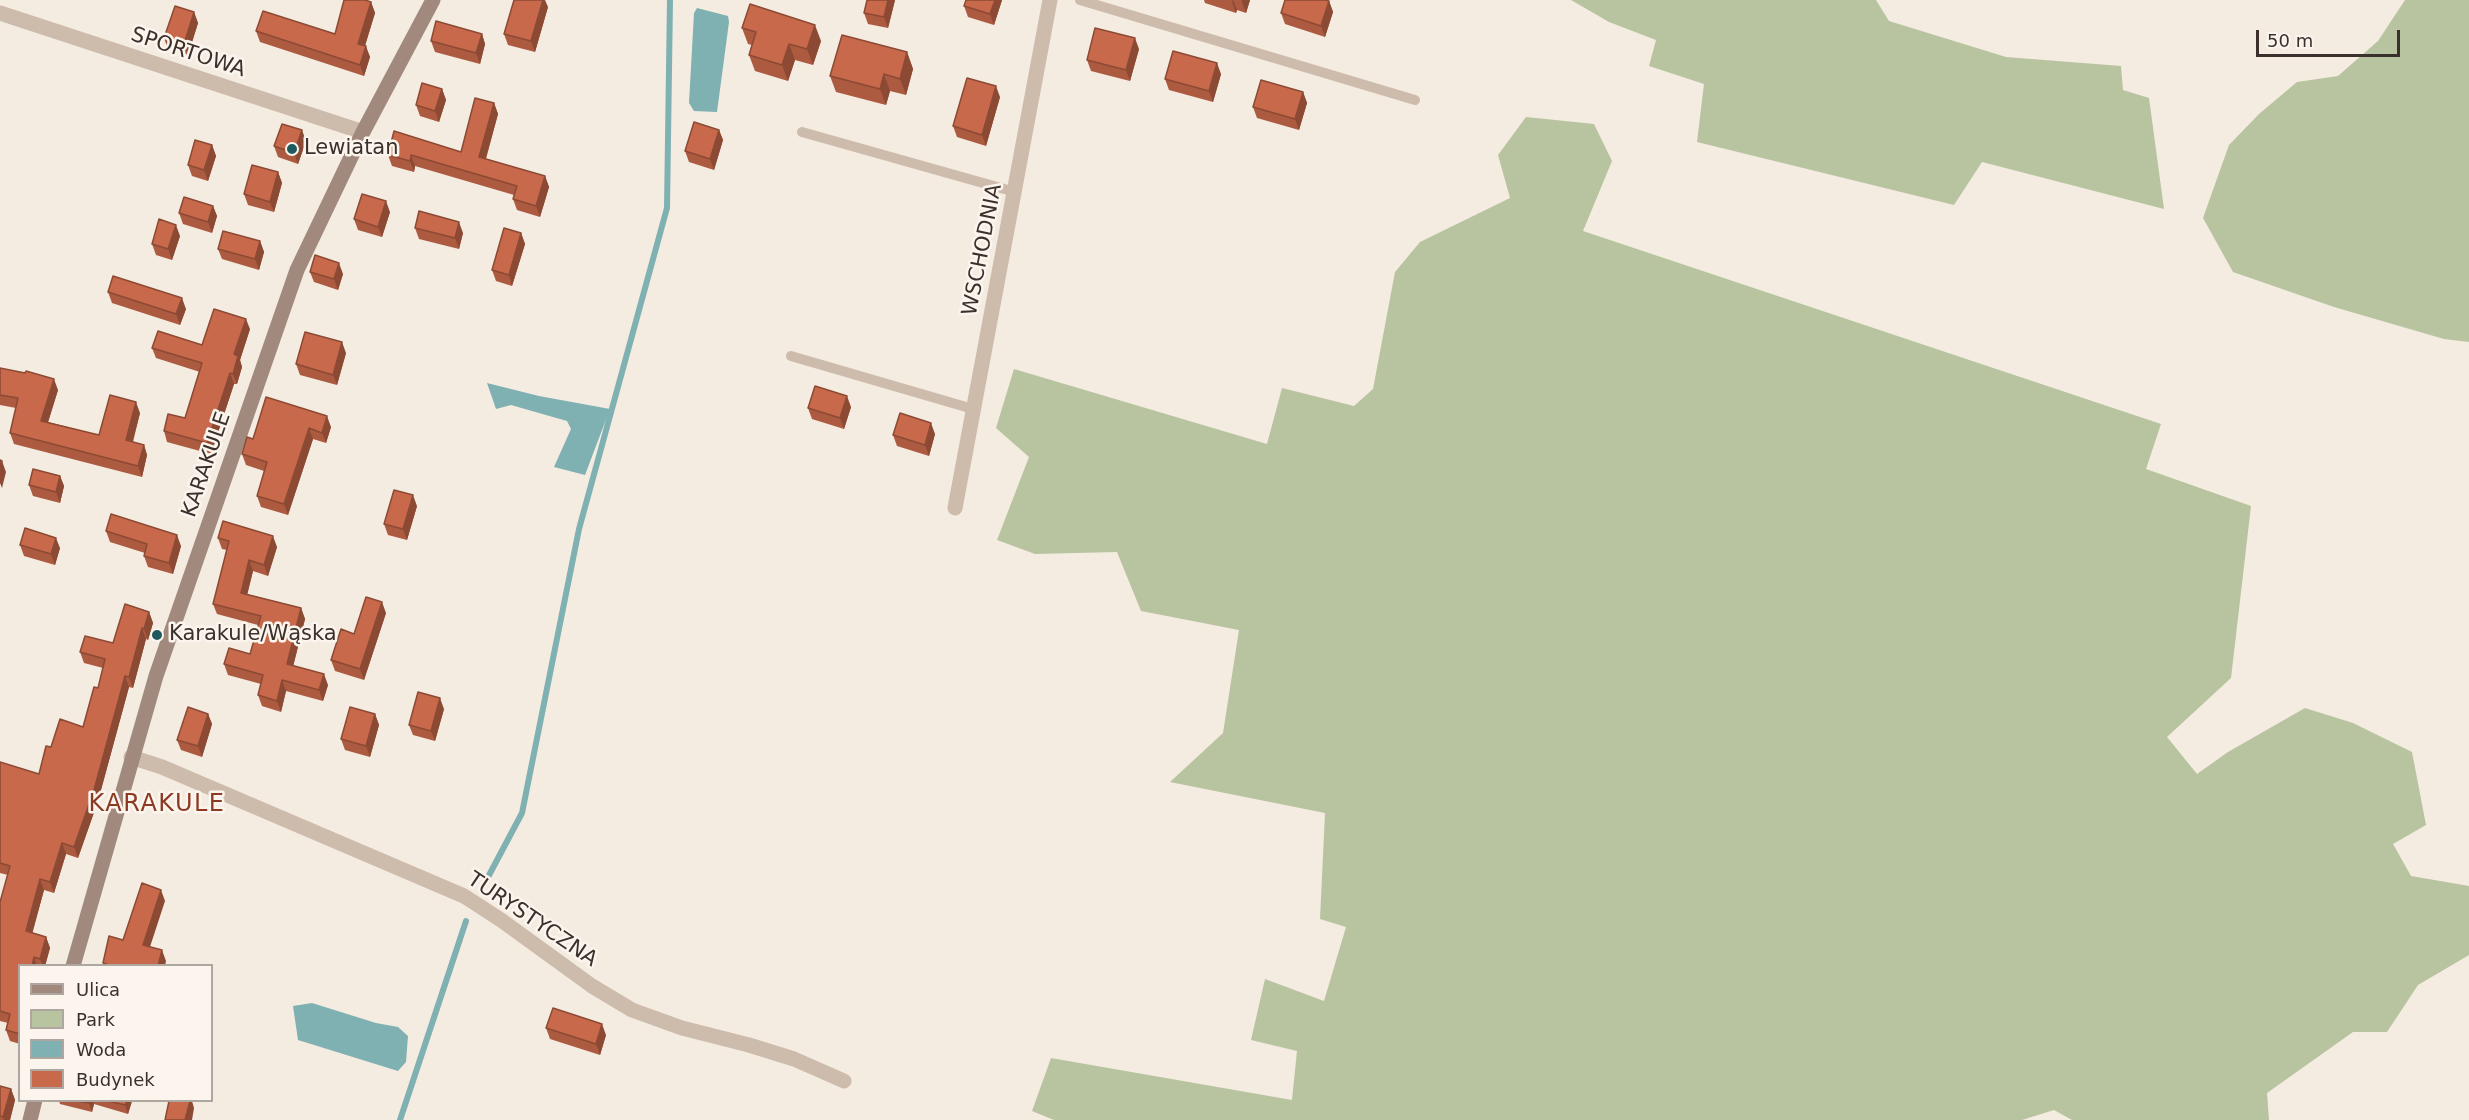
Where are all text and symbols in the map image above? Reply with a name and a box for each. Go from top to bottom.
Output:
scale bar [2259,18,2403,56]
street label: SPORTOWA [128,23,248,83]
text: 50 m [2267,30,2313,51]
place label: Lewiatan [304,136,399,162]
marker: Lewiatan [285,142,299,156]
street label: WSCHODNIA [958,182,1008,318]
street label: KARAKULE [177,409,237,521]
place label: Karakule/Wąska [169,622,337,648]
marker: Karakule/Wąska [150,628,164,642]
district label: KARAKULE [88,791,226,819]
street label: TURYSTYCZNA [462,867,602,973]
legend [18,964,213,1102]
text: Ulica [76,979,120,1000]
text: Park [76,1009,115,1030]
text: Woda [76,1039,126,1060]
text: Budynek [76,1069,155,1090]

